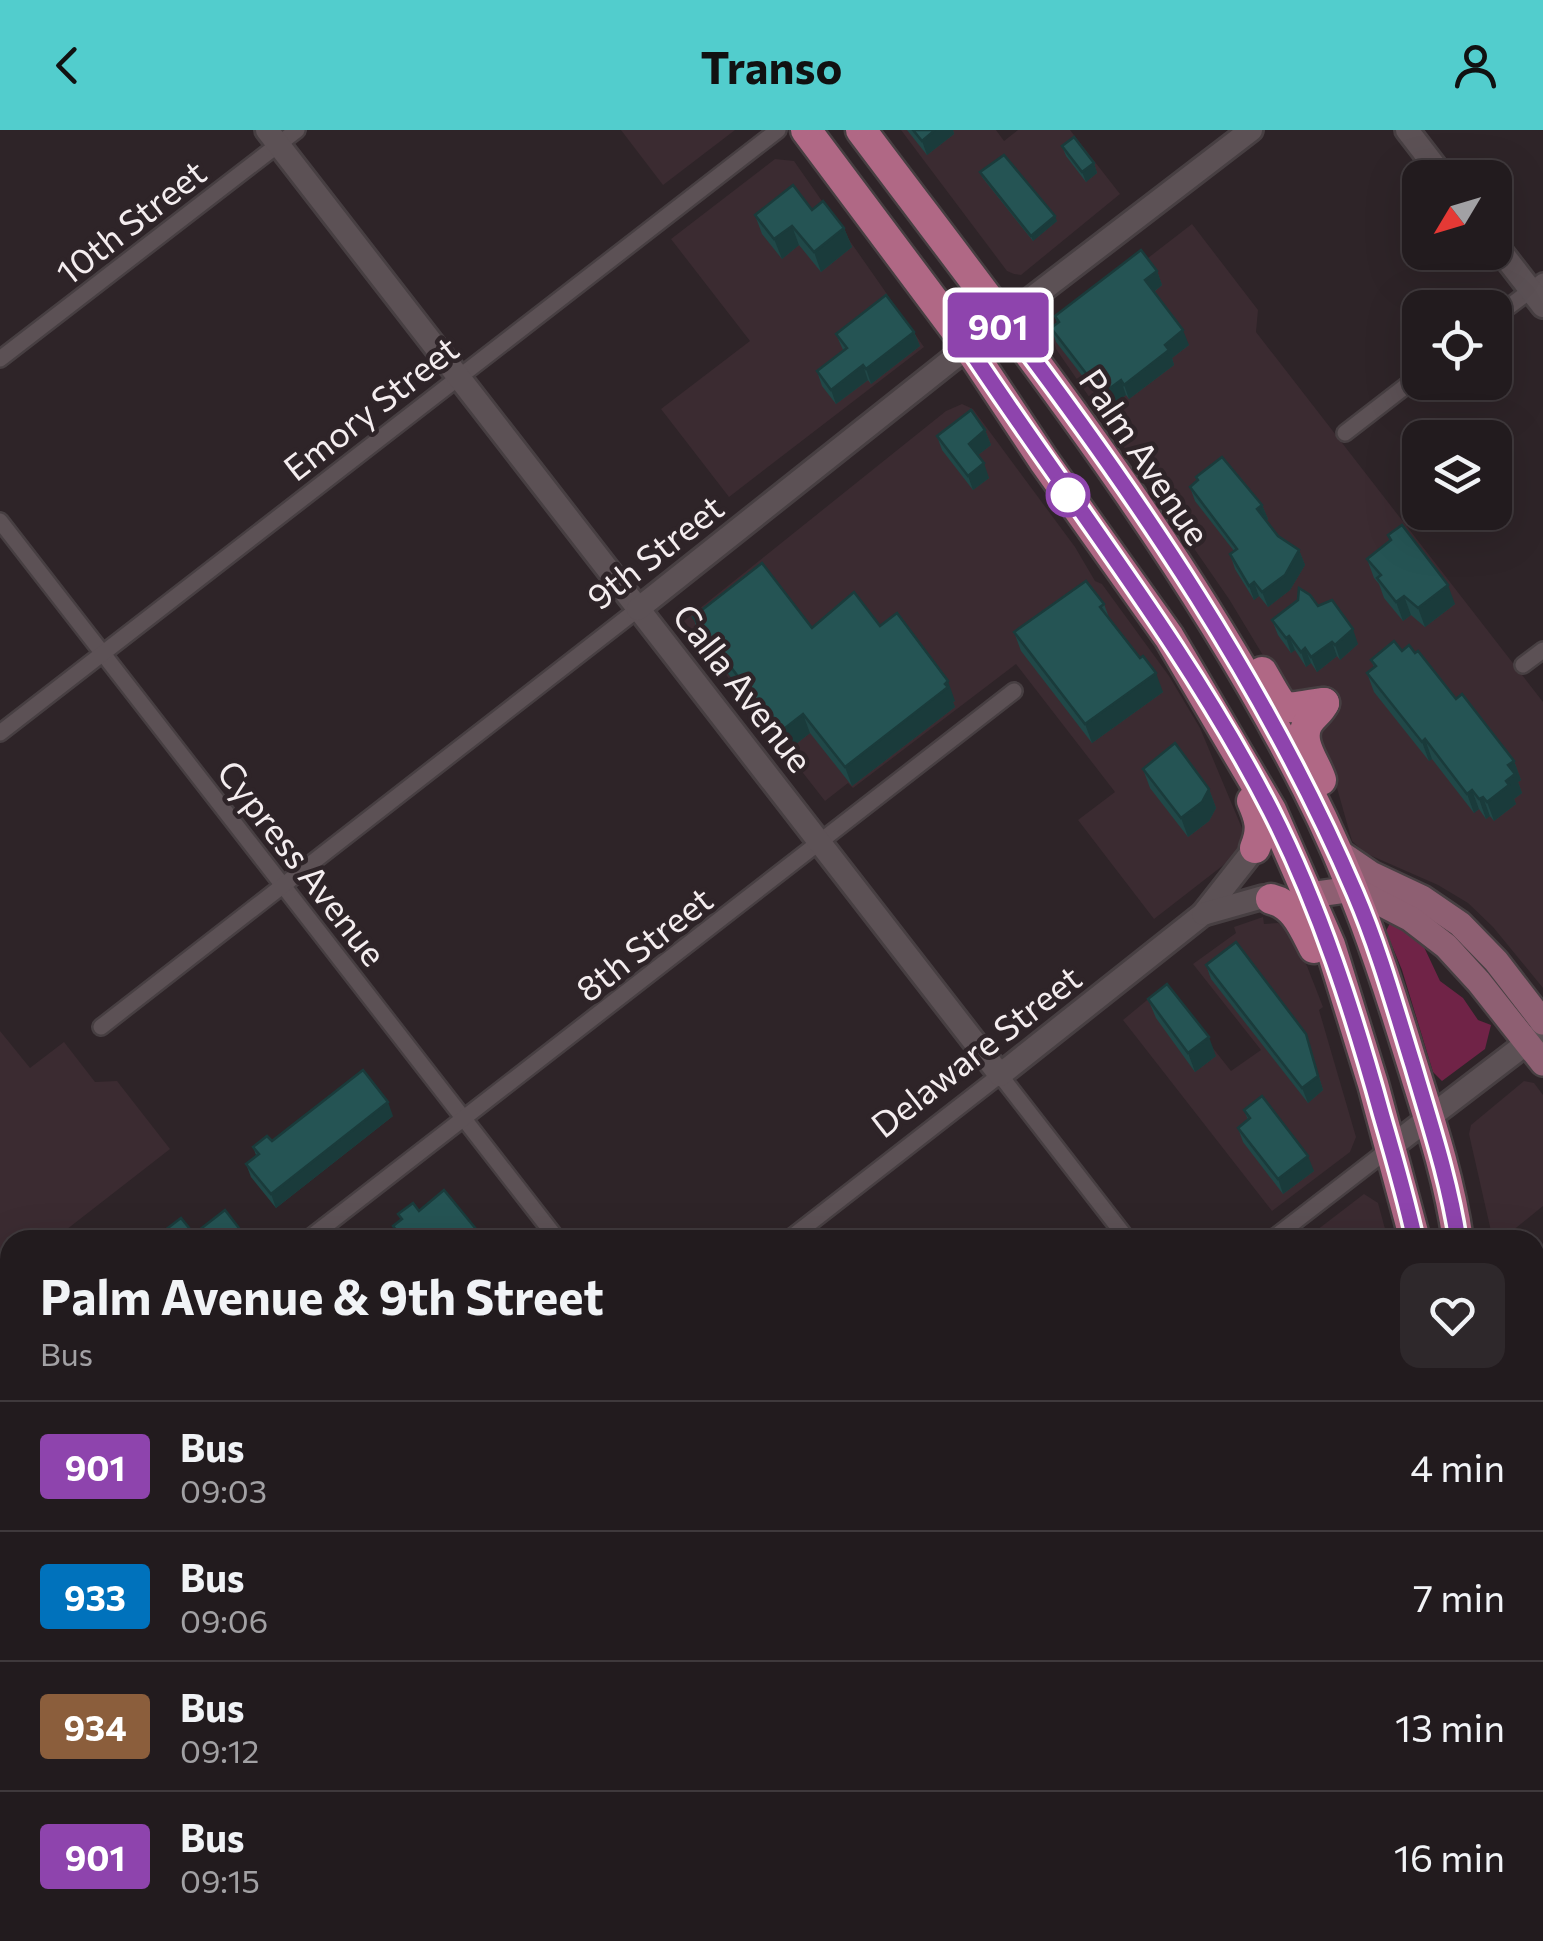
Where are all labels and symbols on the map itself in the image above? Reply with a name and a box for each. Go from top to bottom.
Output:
street label: 10th Street [47,149,213,293]
north arrow [1402,160,1512,270]
line badge: 901 [940,292,1056,358]
street label: Emory Street [274,325,466,489]
street label: Palm Avenue [1071,360,1221,552]
unlabelled marker [1047,474,1089,516]
street label: 9th Street [577,484,731,618]
street label: Calla Avenue [665,594,823,780]
street label: Cypress Avenue [209,751,397,973]
street label: 8th Street [566,876,720,1010]
street label: Delaware Street [861,955,1089,1145]

